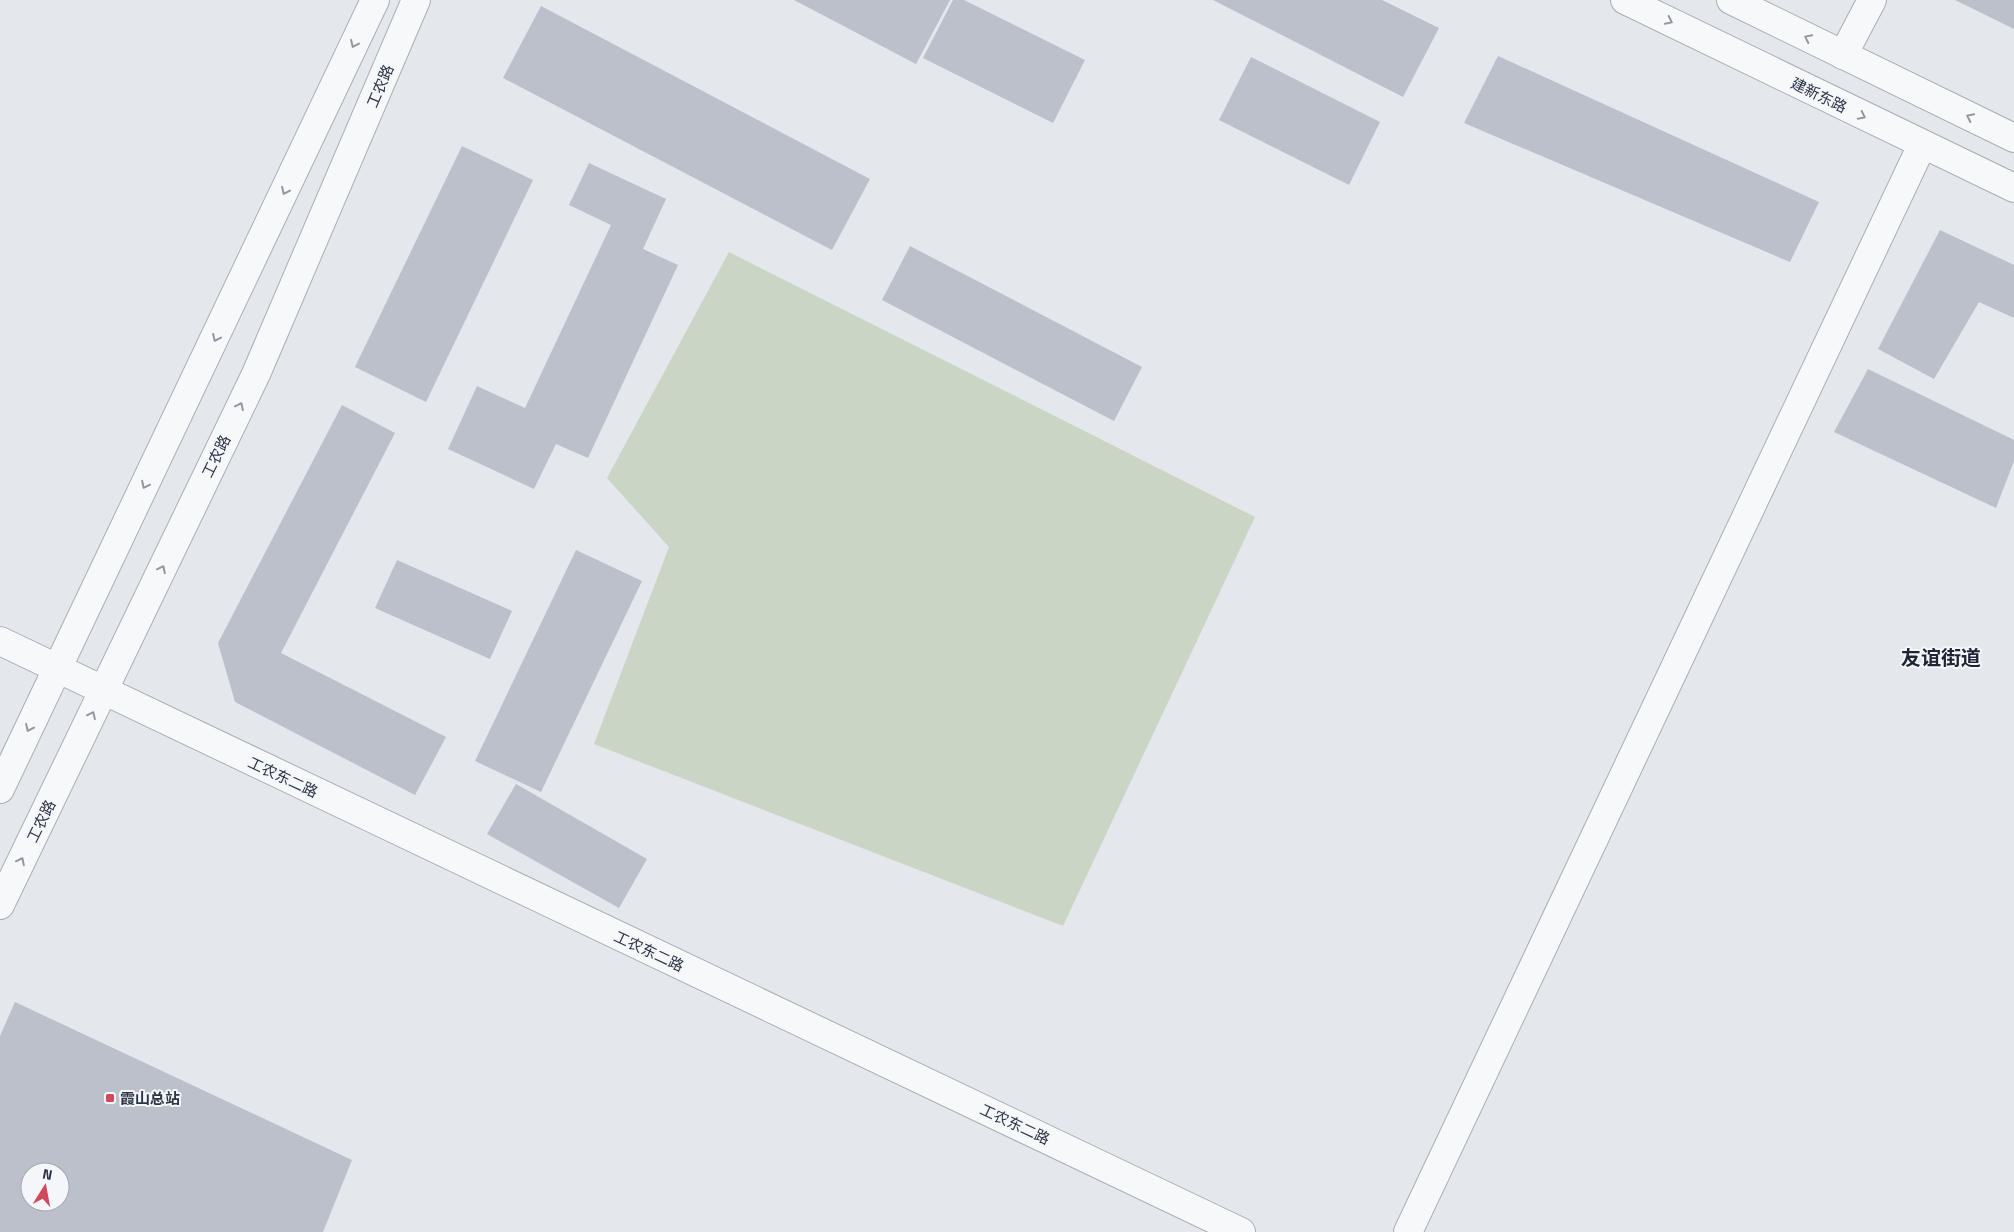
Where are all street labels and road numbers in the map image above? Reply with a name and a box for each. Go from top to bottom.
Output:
street label: 工农路 [361,61,399,111]
street label: 建新东路 [1787,72,1851,118]
street label: 工农路 [196,431,236,481]
street label: 工农东二路 [244,751,322,803]
street label: 工农路 [21,796,61,846]
street label: 工农东二路 [610,925,688,977]
street label: 工农东二路 [976,1098,1054,1150]

